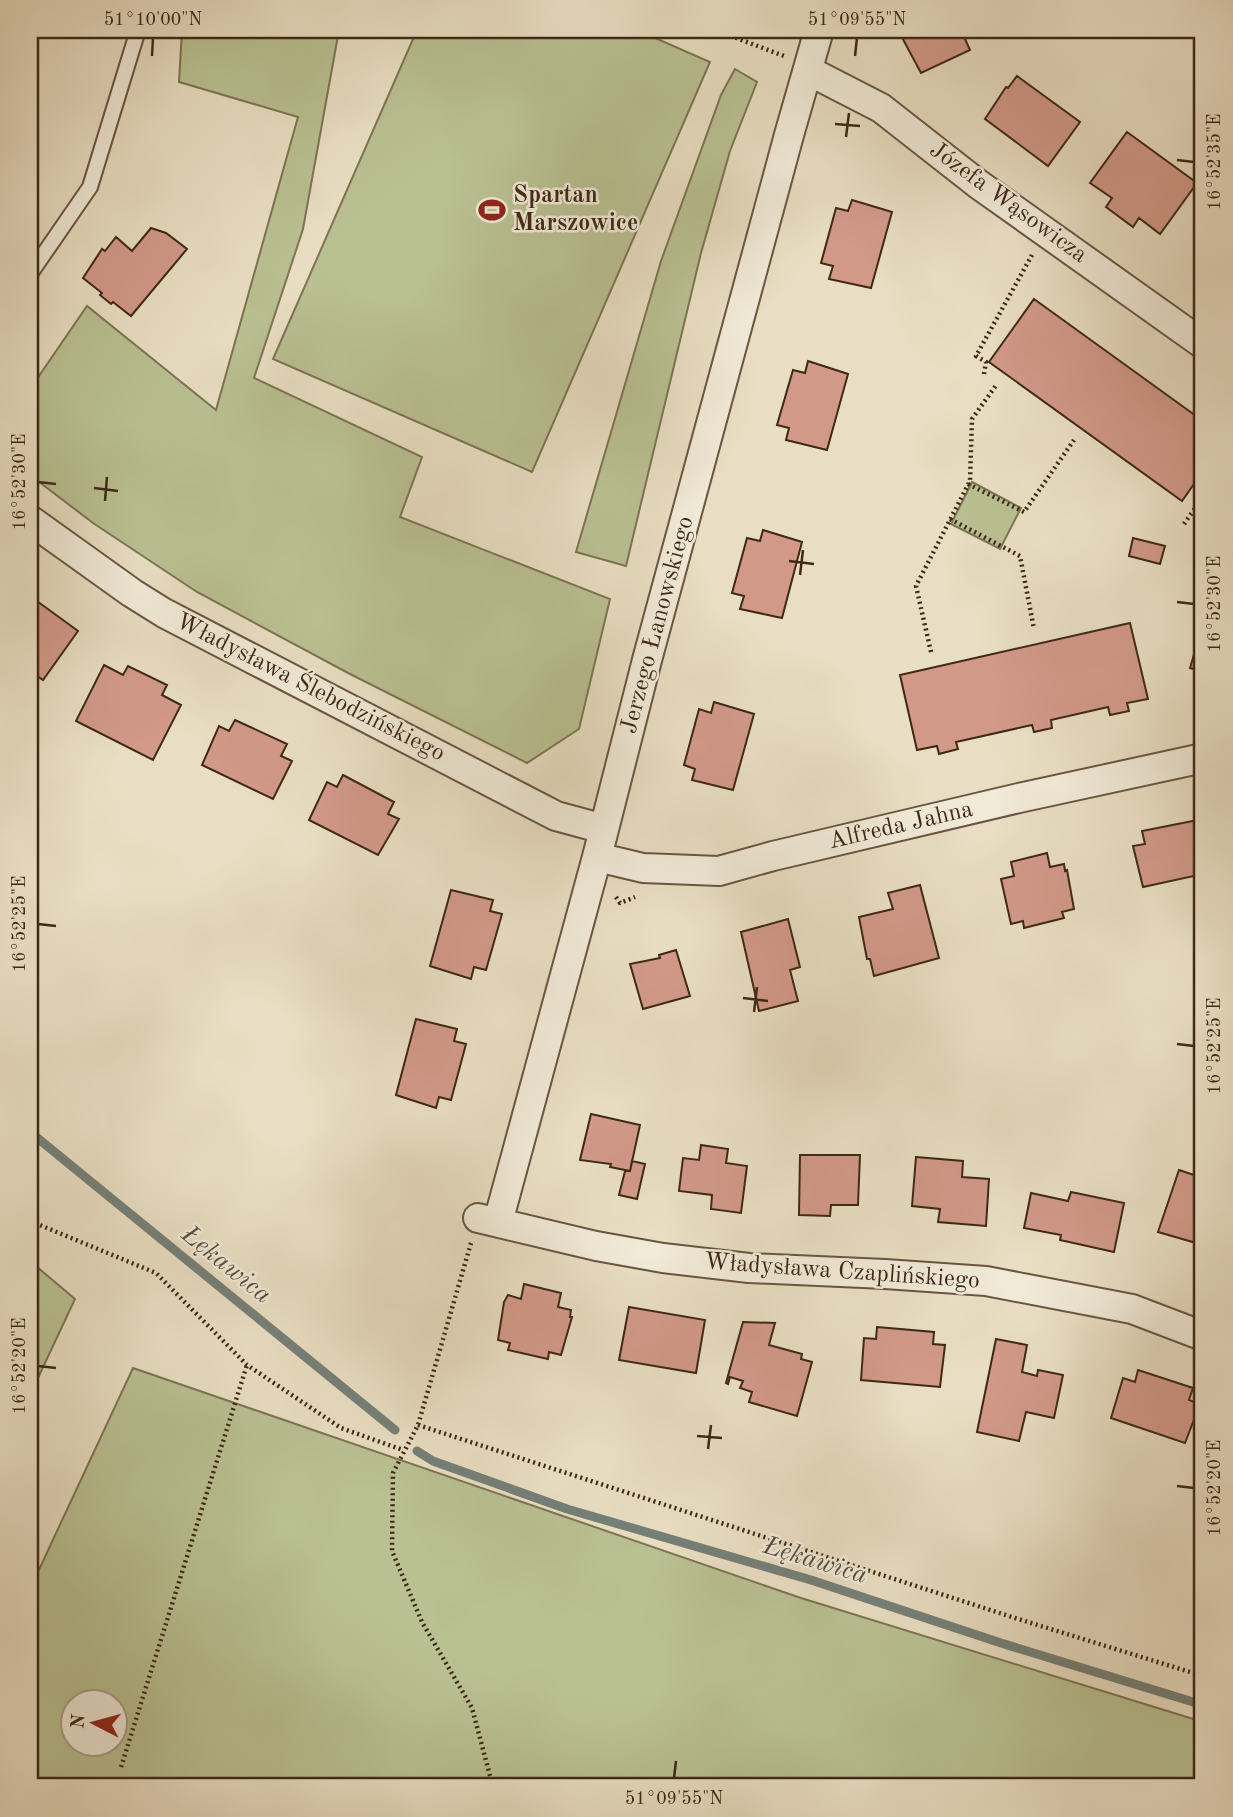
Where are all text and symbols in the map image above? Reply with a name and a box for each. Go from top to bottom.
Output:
text: 51°10'00"N [104,11,202,29]
text: 51°09'55"N [808,11,906,29]
text: 16°52'35"E [1206,114,1224,210]
street label: Józefa Wąsowicza [925,138,1091,268]
place label: Spartan Marszowice [513,184,638,236]
sports icon: Spartan Marszowice [477,195,507,225]
text: 16°52'30"E [11,434,29,530]
street label: Jerzego Łanowskiego [617,514,699,736]
text: 16°52'30"E [1206,556,1224,652]
street label: Władysława Ślebodzińskiego [172,605,451,766]
street label: Alfreda Jahna [826,798,976,854]
text: 16°52'25"E [11,876,29,972]
text: 16°52'25"E [1206,998,1224,1094]
water label: Łękawica [175,1221,276,1309]
street label: Władysława Czaplińskiego [703,1250,981,1294]
text: 16°52'20"E [11,1318,29,1414]
text: 16°52'20"E [1206,1440,1224,1536]
water label: Łękawica [759,1533,870,1589]
north arrow [60,1688,130,1758]
text: N [69,1713,90,1730]
text: 51°09'55"N [625,1790,723,1808]

